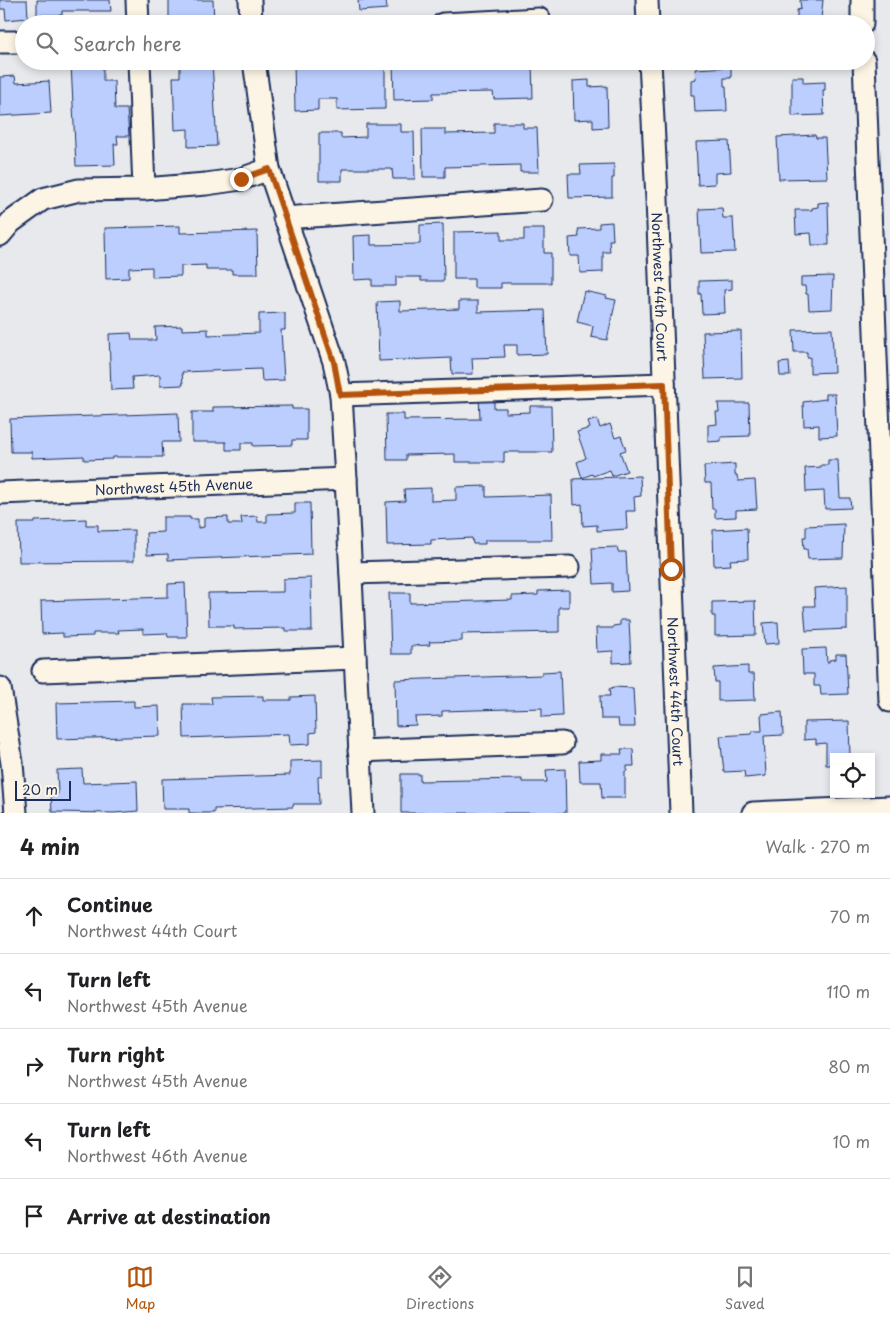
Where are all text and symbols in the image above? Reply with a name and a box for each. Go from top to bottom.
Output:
search box [15,15,875,70]
icon: search [33,29,61,57]
text: Search here [73,29,182,57]
route end [230,168,253,191]
street label: Northwest 44th Court [647,212,674,362]
street label: Northwest 45th Avenue [94,472,254,500]
route start [660,558,683,581]
street label: Northwest 44th Court [663,616,690,767]
map controls [830,753,875,798]
button: locate [830,753,875,798]
scale bar [15,778,71,801]
text: 20 m [22,779,58,800]
text: 4 min [20,830,80,862]
text: Walk · 270 m [766,834,870,858]
text: Continue [67,890,153,918]
icon: ahead [20,902,48,930]
text: 70 m [830,904,870,928]
text: Northwest 44th Court [67,918,237,942]
text: Turn left [67,965,151,993]
icon: left [20,977,48,1005]
text: 110 m [827,979,870,1003]
text: Northwest 45th Avenue [67,993,248,1017]
text: Turn right [67,1040,165,1068]
icon: right [20,1052,48,1080]
text: 80 m [828,1054,870,1078]
text: Northwest 45th Avenue [67,1068,248,1092]
text: Turn left [67,1115,151,1143]
icon: left [20,1127,48,1155]
text: 10 m [833,1129,870,1153]
text: Northwest 46th Avenue [67,1143,248,1167]
icon: arrive [20,1202,48,1230]
text: Arrive at destination [67,1202,271,1230]
tab: Map [125,1263,155,1314]
tab: Directions [406,1263,474,1314]
tab: Saved [725,1263,765,1314]

